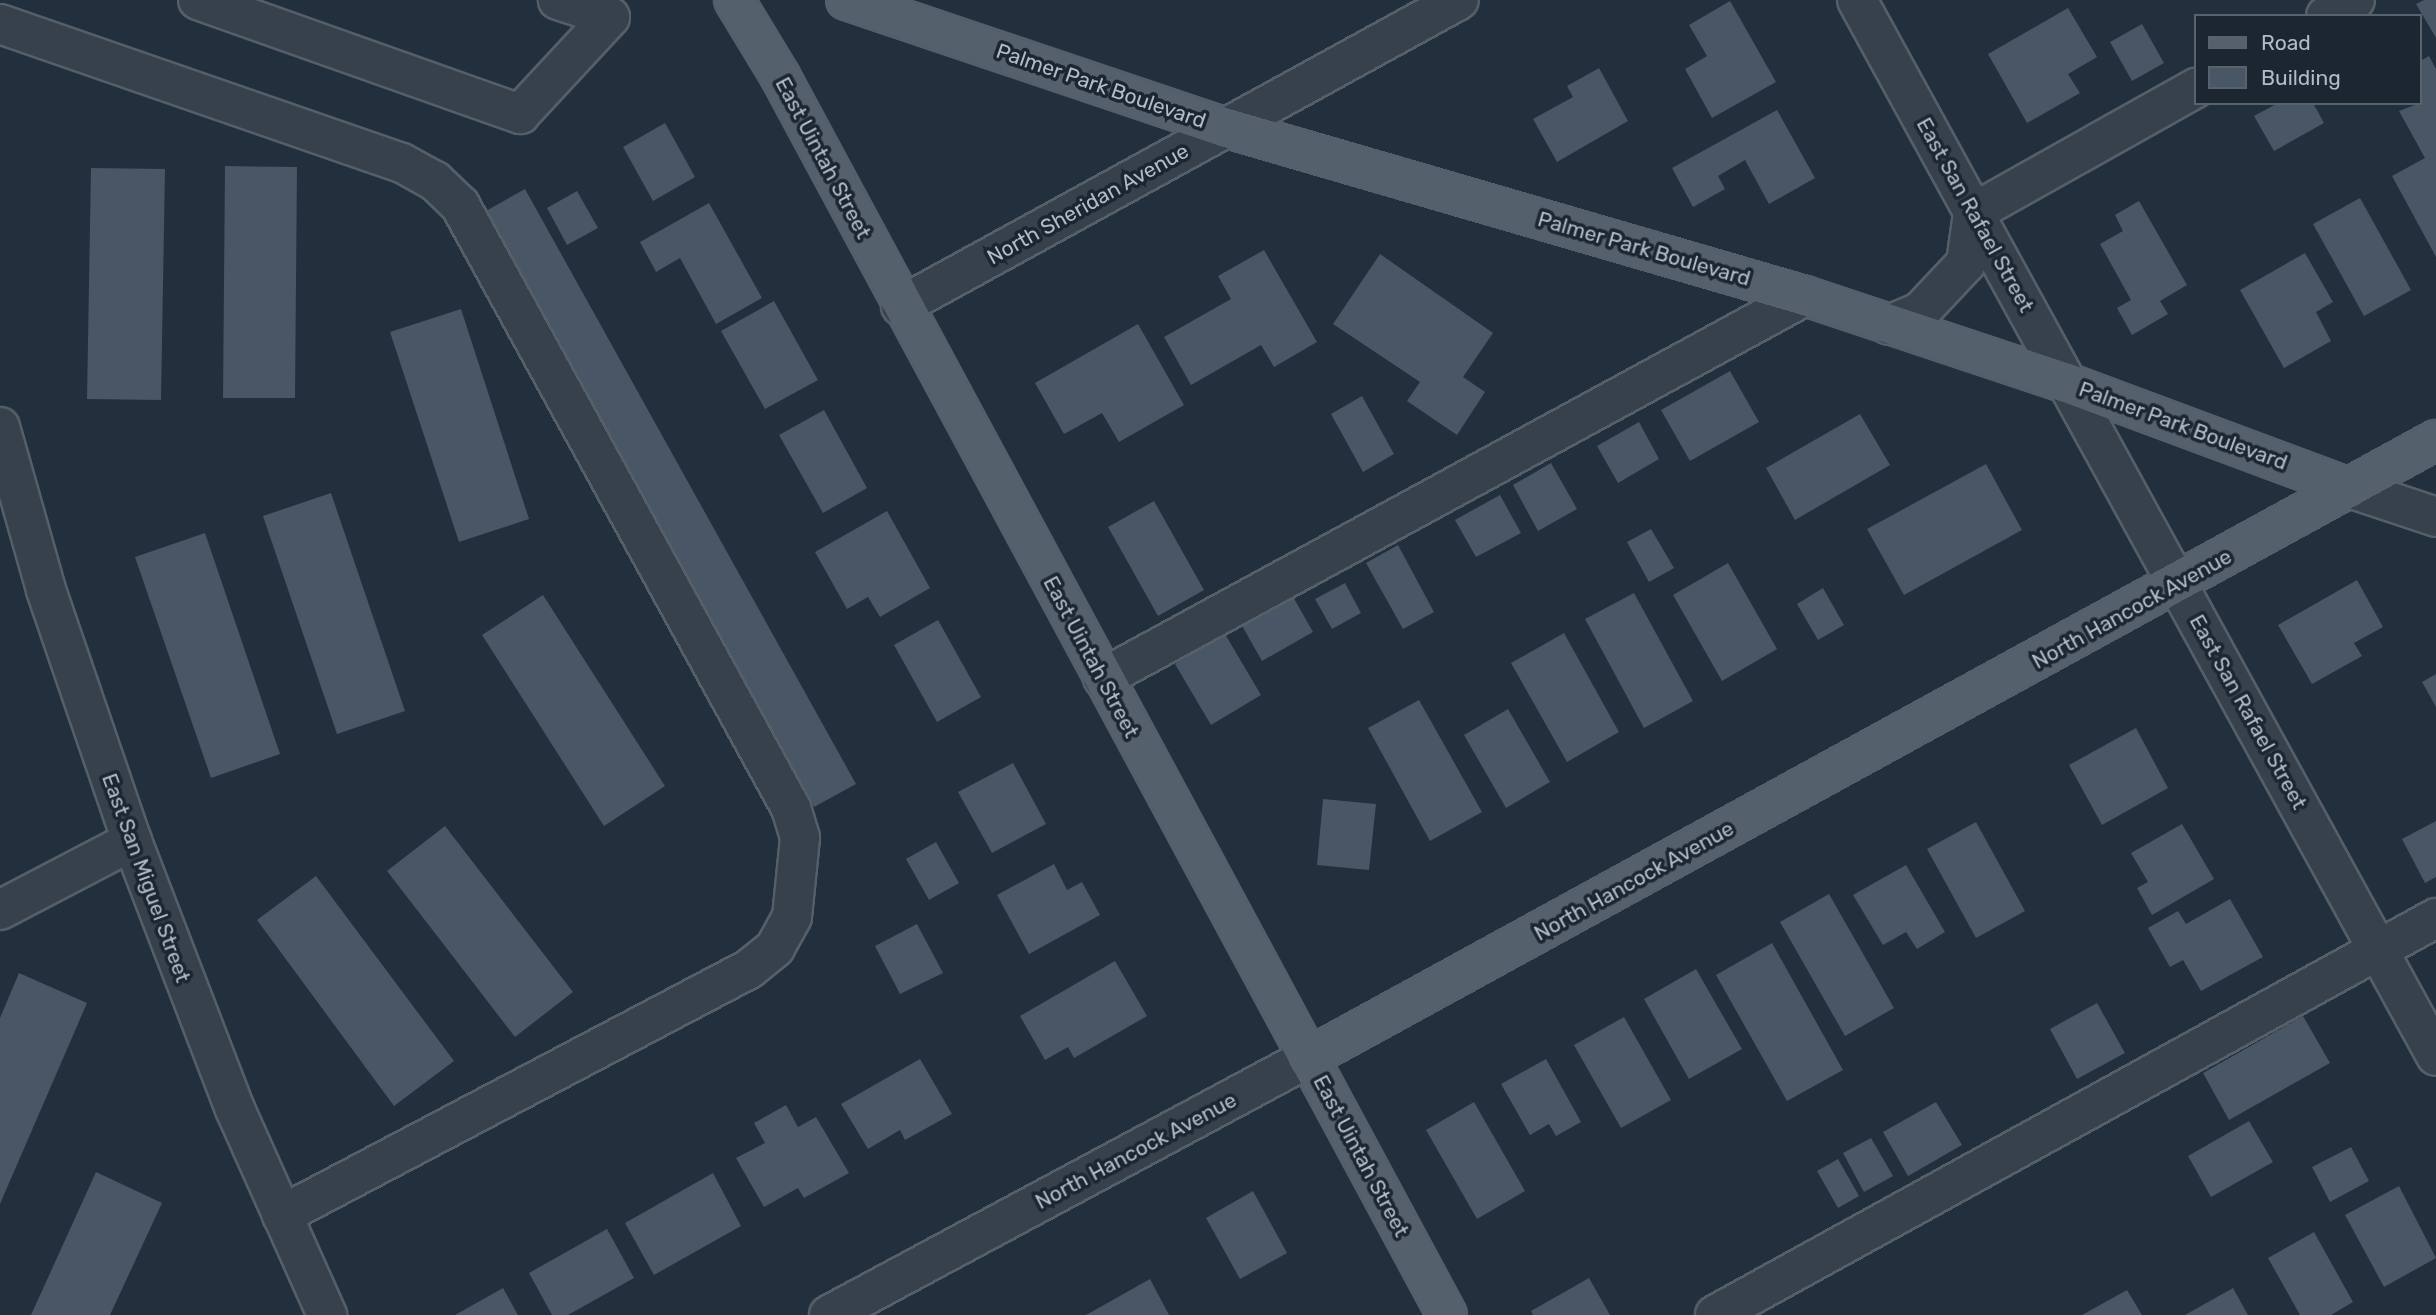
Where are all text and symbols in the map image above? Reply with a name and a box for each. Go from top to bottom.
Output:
legend [2194,14,2422,105]
text: Road [2261,30,2311,55]
street label: Palmer Park Boulevard [993,38,1209,134]
text: Building [2261,65,2341,90]
street label: East Uintah Street [770,73,876,243]
street label: East San Rafael Street [1911,113,2039,317]
street label: North Sheridan Avenue [983,138,1193,270]
street label: Palmer Park Boulevard [1534,206,1754,292]
street label: Palmer Park Boulevard [2075,376,2291,476]
street label: North Hancock Avenue [2028,543,2236,675]
street label: East Uintah Street [1038,572,1144,742]
street label: East San Rafael Street [2184,610,2312,814]
street label: East San Miguel Street [96,770,196,986]
street label: North Hancock Avenue [1530,815,1738,947]
street label: East Uintah Street [1308,1071,1414,1241]
street label: North Hancock Avenue [1031,1087,1241,1215]

